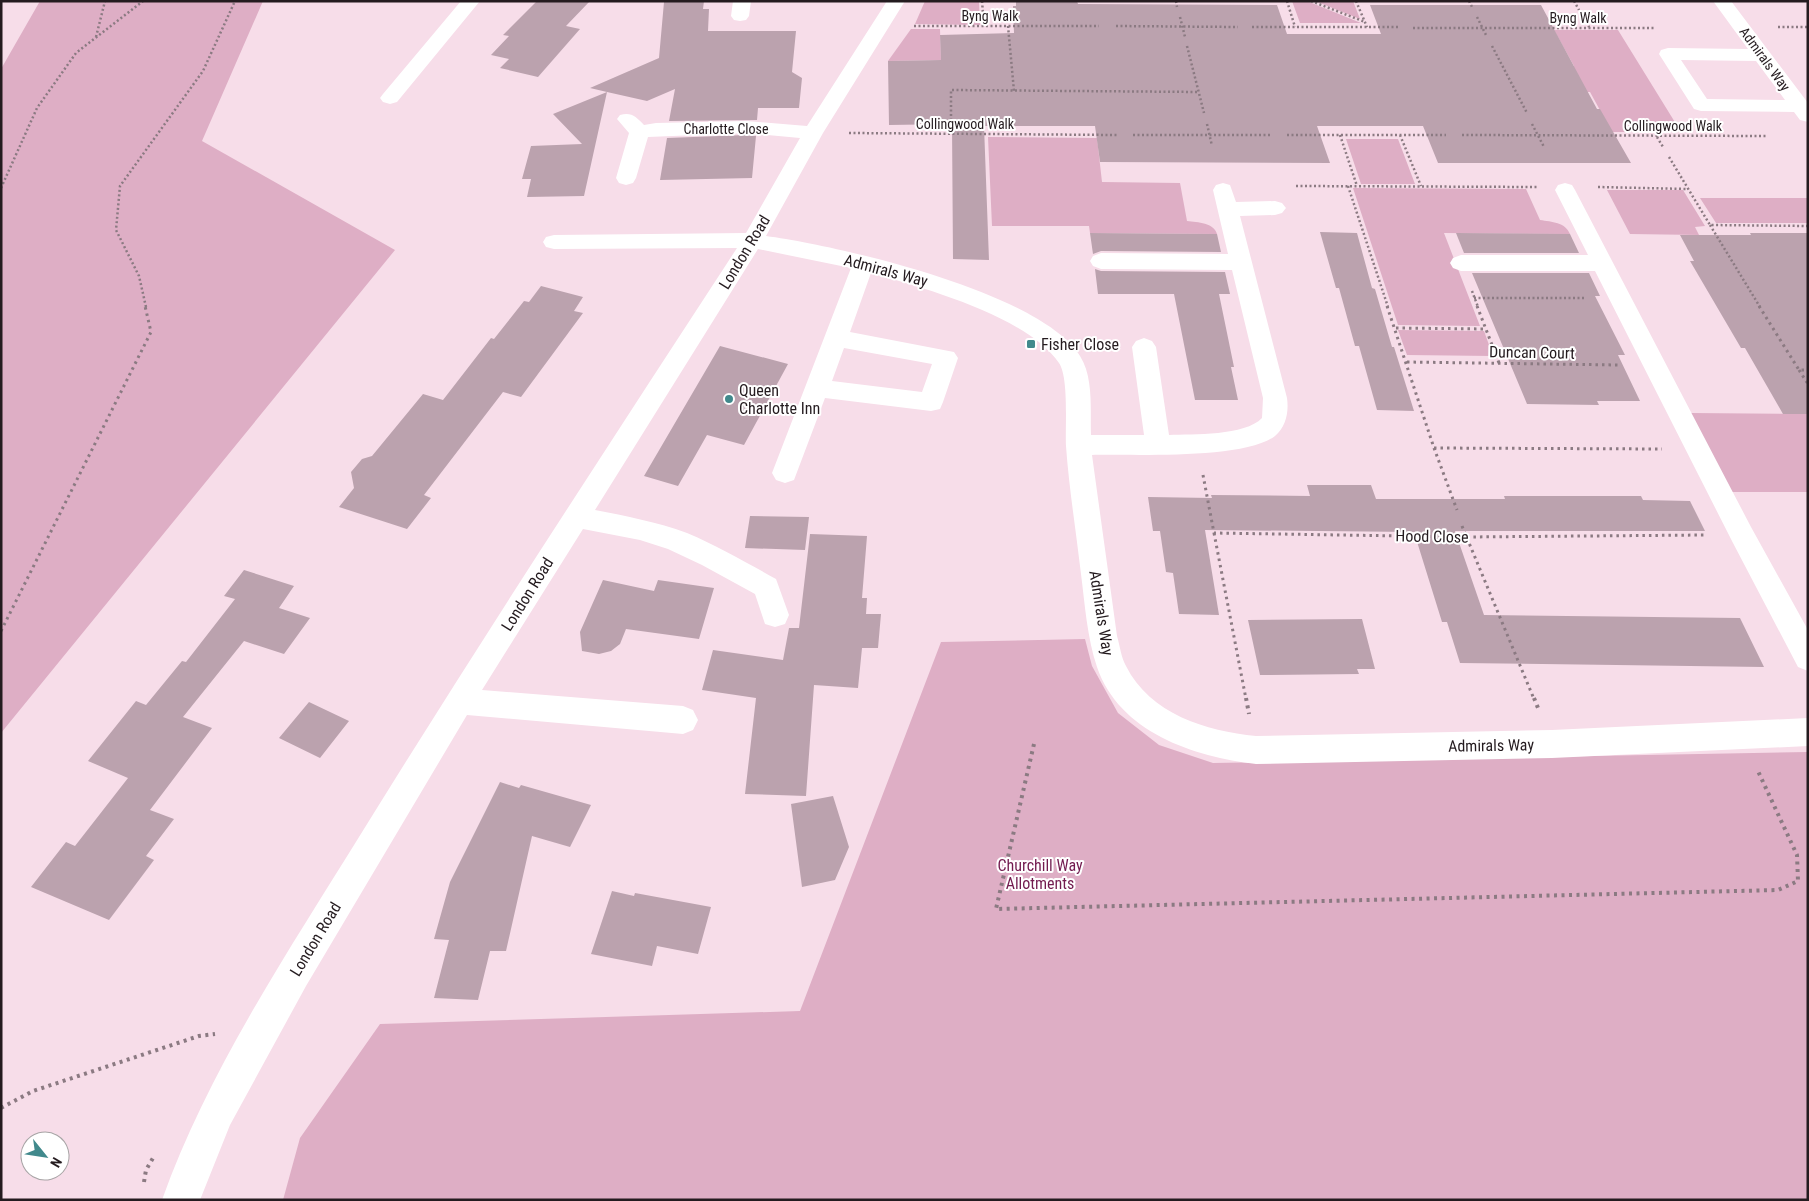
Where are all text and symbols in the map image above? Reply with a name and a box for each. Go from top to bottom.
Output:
street label: Byng Walk [961,8,1019,24]
street label: Byng Walk [1549,10,1607,26]
street label: Admirals Way [1736,24,1794,94]
street label: Collingwood Walk [916,116,1015,132]
street label: Collingwood Walk [1624,118,1723,134]
street label: Charlotte Close [683,121,769,137]
street label: London Road [715,212,774,293]
street label: Admirals Way [842,250,930,291]
place label: Fisher Close [1041,335,1119,354]
marker: Fisher Close [1025,338,1037,350]
street label: Duncan Court [1489,342,1575,363]
place label: Queen Charlotte Inn [739,381,820,418]
marker: Queen Charlotte Inn [723,393,735,405]
street label: Hood Close [1395,526,1469,547]
street label: London Road [497,554,557,634]
street label: Admirals Way [1085,569,1118,657]
street label: Admirals Way [1448,735,1534,756]
park label: Churchill Way Allotments [997,856,1083,893]
street label: London Road [286,899,345,980]
north arrow [20,1131,70,1181]
text: N [47,1155,65,1170]

